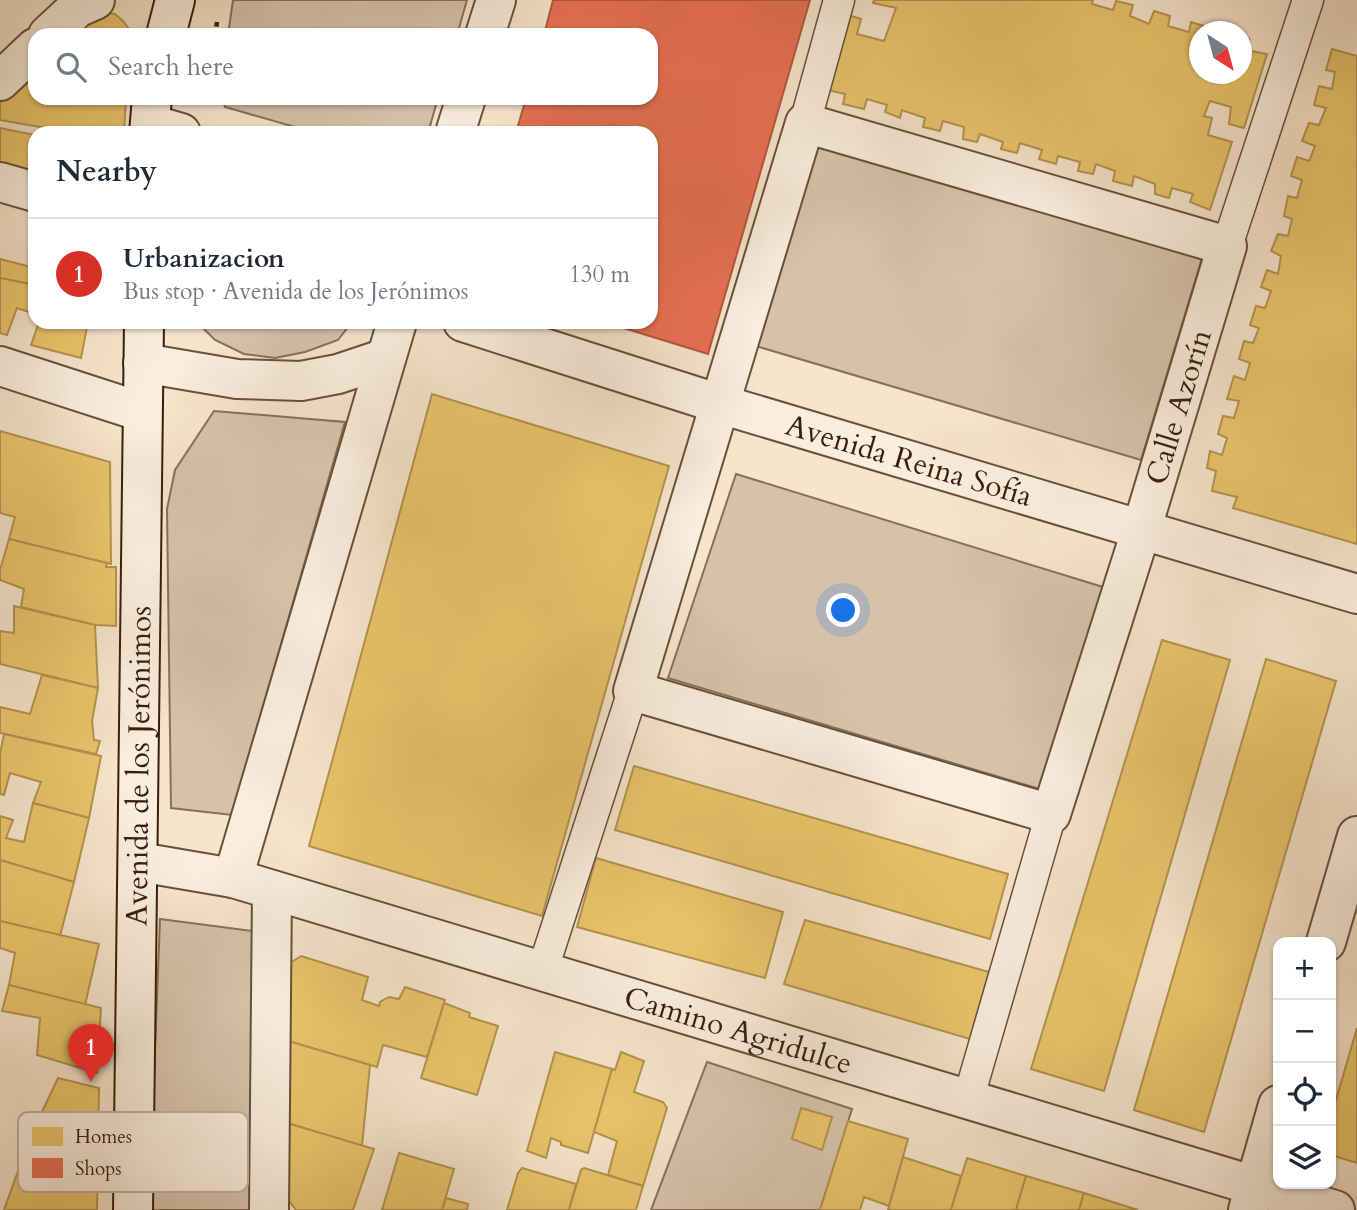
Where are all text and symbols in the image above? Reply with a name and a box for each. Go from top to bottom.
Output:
north arrow [1189,21,1252,84]
search box [28,28,658,105]
icon: search [52,48,90,86]
text: Search here [108,49,234,84]
text: Nearby [56,151,157,192]
text: Urbanizacion [123,241,285,276]
text: 1 [73,259,85,290]
text: 130 m [569,259,630,290]
text: Bus stop · Avenida de los Jerónimos [123,276,468,307]
street label: Calle Azorín [1136,324,1222,490]
street label: Avenida Reina Sofía [781,404,1037,517]
your location [826,593,860,627]
street label: Avenida de los Jerónimos [116,606,161,926]
map controls [1273,937,1336,1189]
button: + [1273,937,1336,1000]
street label: Camino Agridulce [619,977,857,1084]
button: − [1273,1000,1336,1063]
pin: 1 [68,1024,114,1082]
button: locate [1273,1063,1336,1126]
legend [18,1112,248,1192]
text: Homes [75,1124,132,1150]
button: layers [1273,1126,1336,1189]
text: Shops [75,1156,122,1182]

